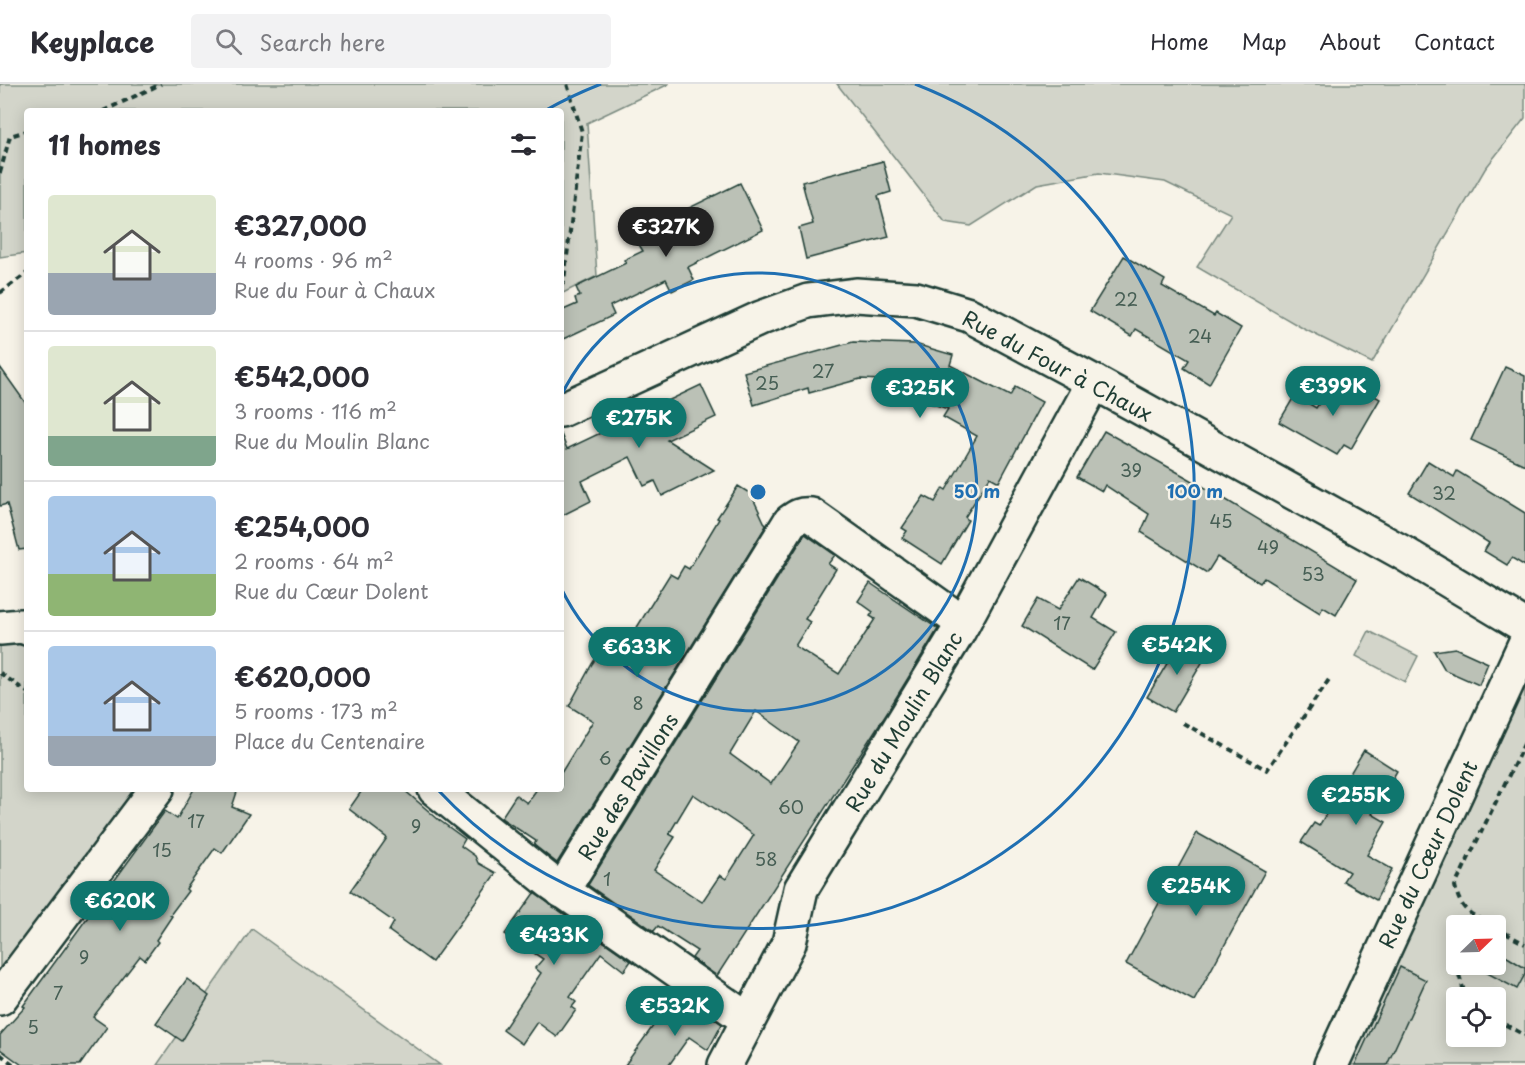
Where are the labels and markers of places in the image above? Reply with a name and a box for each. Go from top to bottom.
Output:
pin: €327K [624,207,708,258]
pin: €399K [1291,366,1375,417]
pin: €325K [878,368,962,419]
pin: €275K [597,398,681,449]
centre of rings [748,482,768,502]
pin: €542K [1135,625,1219,676]
pin: €633K [595,627,679,678]
pin: €255K [1314,775,1398,826]
pin: €254K [1154,866,1238,917]
pin: €620K [78,881,162,932]
pin: €433K [512,915,596,966]
pin: €532K [633,986,717,1037]

